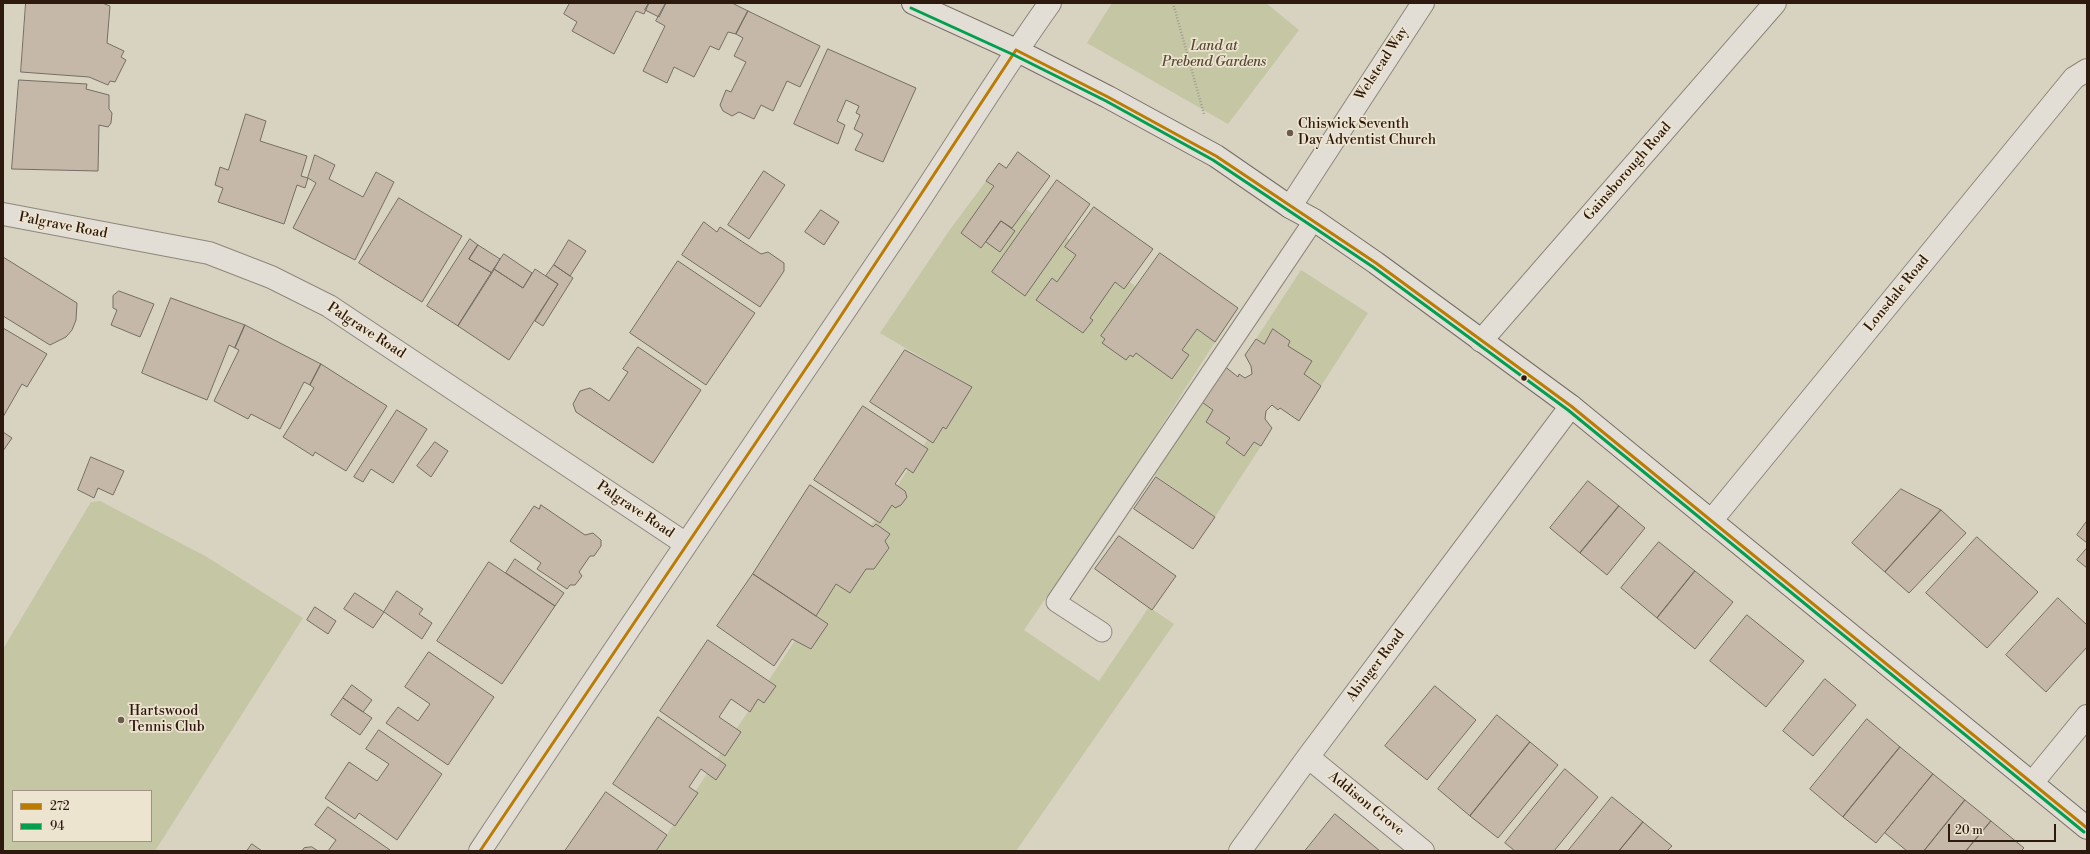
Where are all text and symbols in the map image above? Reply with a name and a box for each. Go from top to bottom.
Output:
street label: Welstead Way [1352,24,1412,104]
park label: Land at Prebend Gardens [1162,39,1266,72]
place label: Chiswick Seventh Day Adventist Church [1298,117,1436,150]
street label: Gainsborough Road [1581,119,1675,225]
marker: Chiswick Seventh Day Adventist Church [1285,128,1295,138]
street label: Palgrave Road [17,209,109,243]
street label: Lonsdale Road [1861,252,1933,336]
street label: Palgrave Road [324,300,408,362]
unlabelled marker [1519,373,1529,383]
street label: Palgrave Road [593,478,677,542]
street label: Abinger Road [1343,627,1409,705]
place label: Hartswood Tennis Club [129,704,205,736]
marker: Hartswood Tennis Club [116,715,126,725]
street label: Addison Grove [1325,768,1407,840]
legend [12,790,152,842]
text: 272 [50,799,70,814]
scale bar [1950,816,2058,842]
text: 94 [50,819,64,834]
text: 20 m [1955,823,1983,838]

